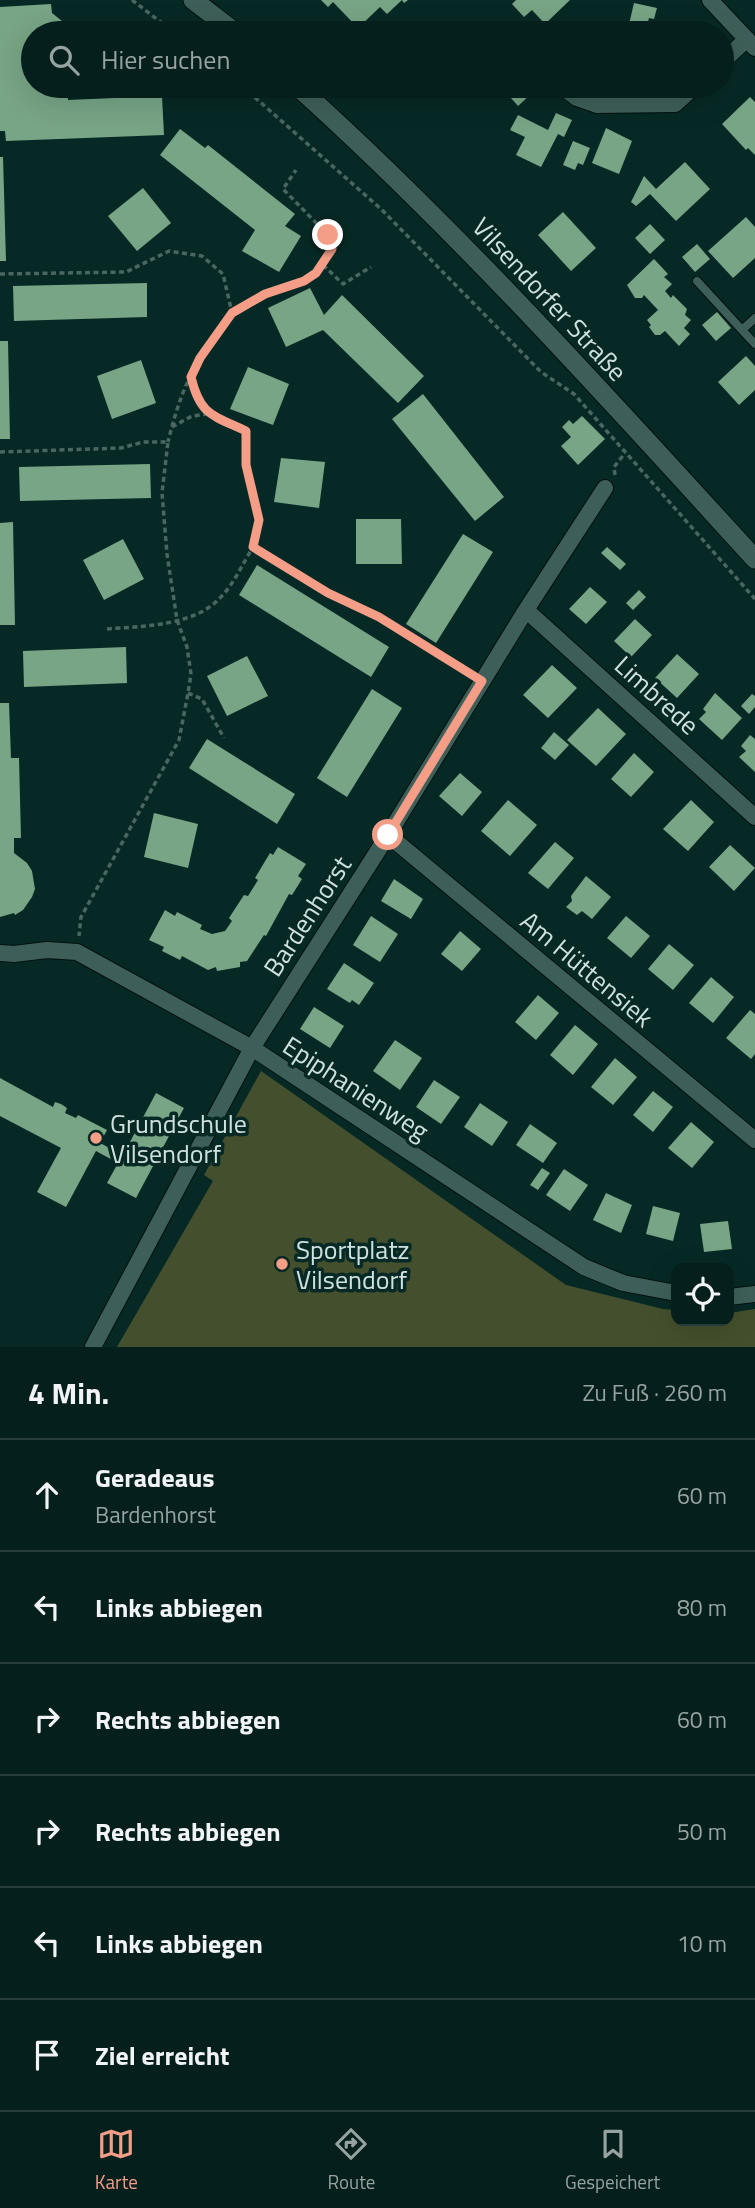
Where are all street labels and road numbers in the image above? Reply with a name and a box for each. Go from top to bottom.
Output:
street label: Vilsendorfer Straße [464,208,636,390]
street label: Limbrede [606,646,708,744]
street label: Bardenhorst [253,848,361,984]
street label: Am Hüttensiek [512,902,662,1036]
street label: Epiphanienweg [275,1026,437,1150]

